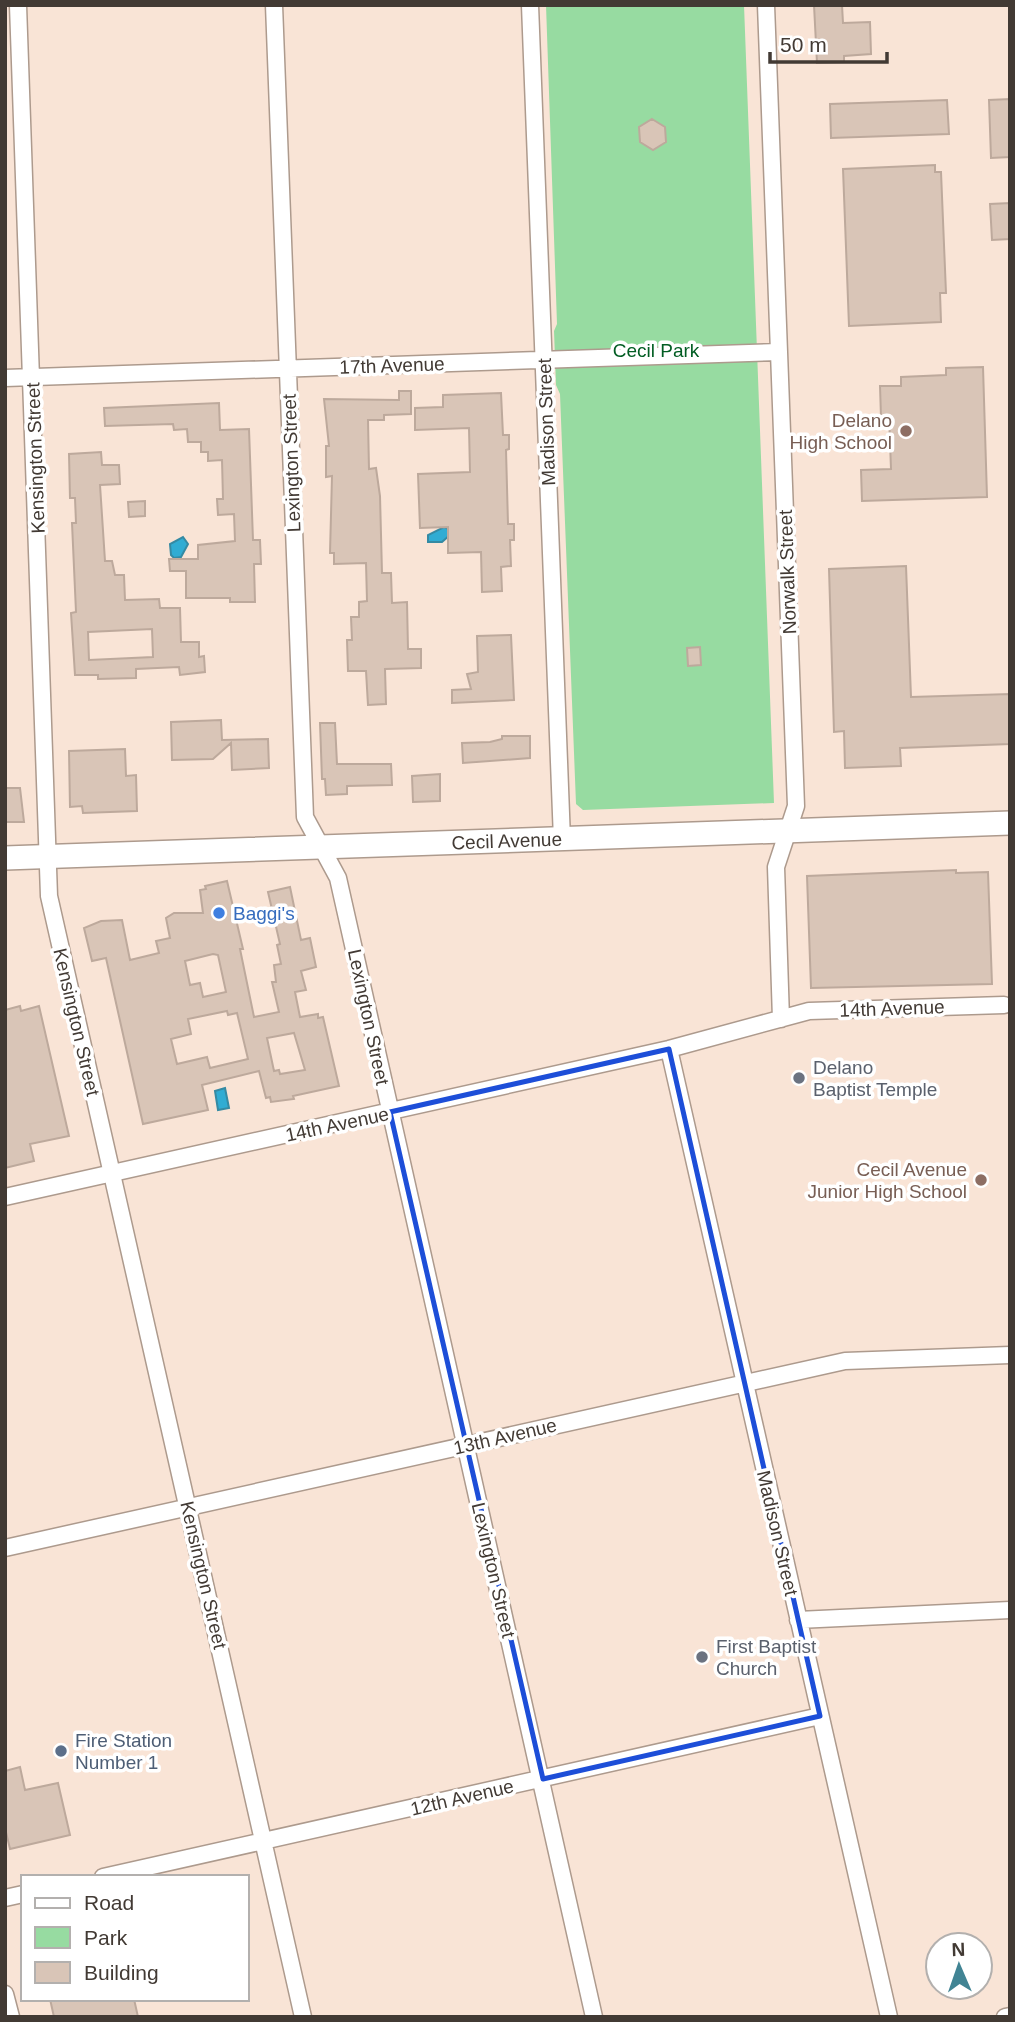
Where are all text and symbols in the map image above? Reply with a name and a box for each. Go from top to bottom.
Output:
scale bar [770,21,887,65]
text: 50 m [780,33,827,56]
park label: Cecil Park [613,340,700,361]
street label: 17th Avenue [339,353,445,378]
street label: Madison Street [534,357,559,486]
street label: Kensington Street [22,381,49,534]
street label: Lexington Street [279,393,304,532]
place label: Delano High School [790,410,892,453]
marker: Delano High School [898,423,914,439]
street label: Norwalk Street [775,509,800,635]
street label: Cecil Avenue [451,829,562,853]
place label: Baggi's [233,903,295,924]
marker: Baggi's [211,905,227,921]
street label: Kensington Street [49,946,104,1099]
street label: Lexington Street [344,947,393,1088]
street label: 14th Avenue [839,996,945,1021]
place label: Delano Baptist Temple [813,1057,937,1100]
marker: Delano Baptist Temple [791,1070,807,1086]
street label: 14th Avenue [283,1103,391,1146]
place label: Cecil Avenue Junior High School [808,1159,967,1202]
marker: Cecil Avenue Junior High School [973,1172,989,1188]
street label: 13th Avenue [451,1414,559,1459]
street label: Madison Street [753,1468,802,1598]
street label: Kensington Street [176,1499,231,1652]
street label: Lexington Street [468,1500,519,1641]
place label: First Baptist Church [716,1636,817,1679]
marker: First Baptist Church [694,1649,710,1665]
place label: Fire Station Number 1 [75,1730,172,1773]
marker: Fire Station Number 1 [53,1743,69,1759]
street label: 12th Avenue [408,1775,516,1820]
legend [21,1875,248,2001]
text: Road [84,1891,134,1914]
text: Park [84,1926,128,1949]
north arrow [924,1931,994,2001]
text: N [951,1939,966,1960]
text: Building [84,1961,159,1984]

